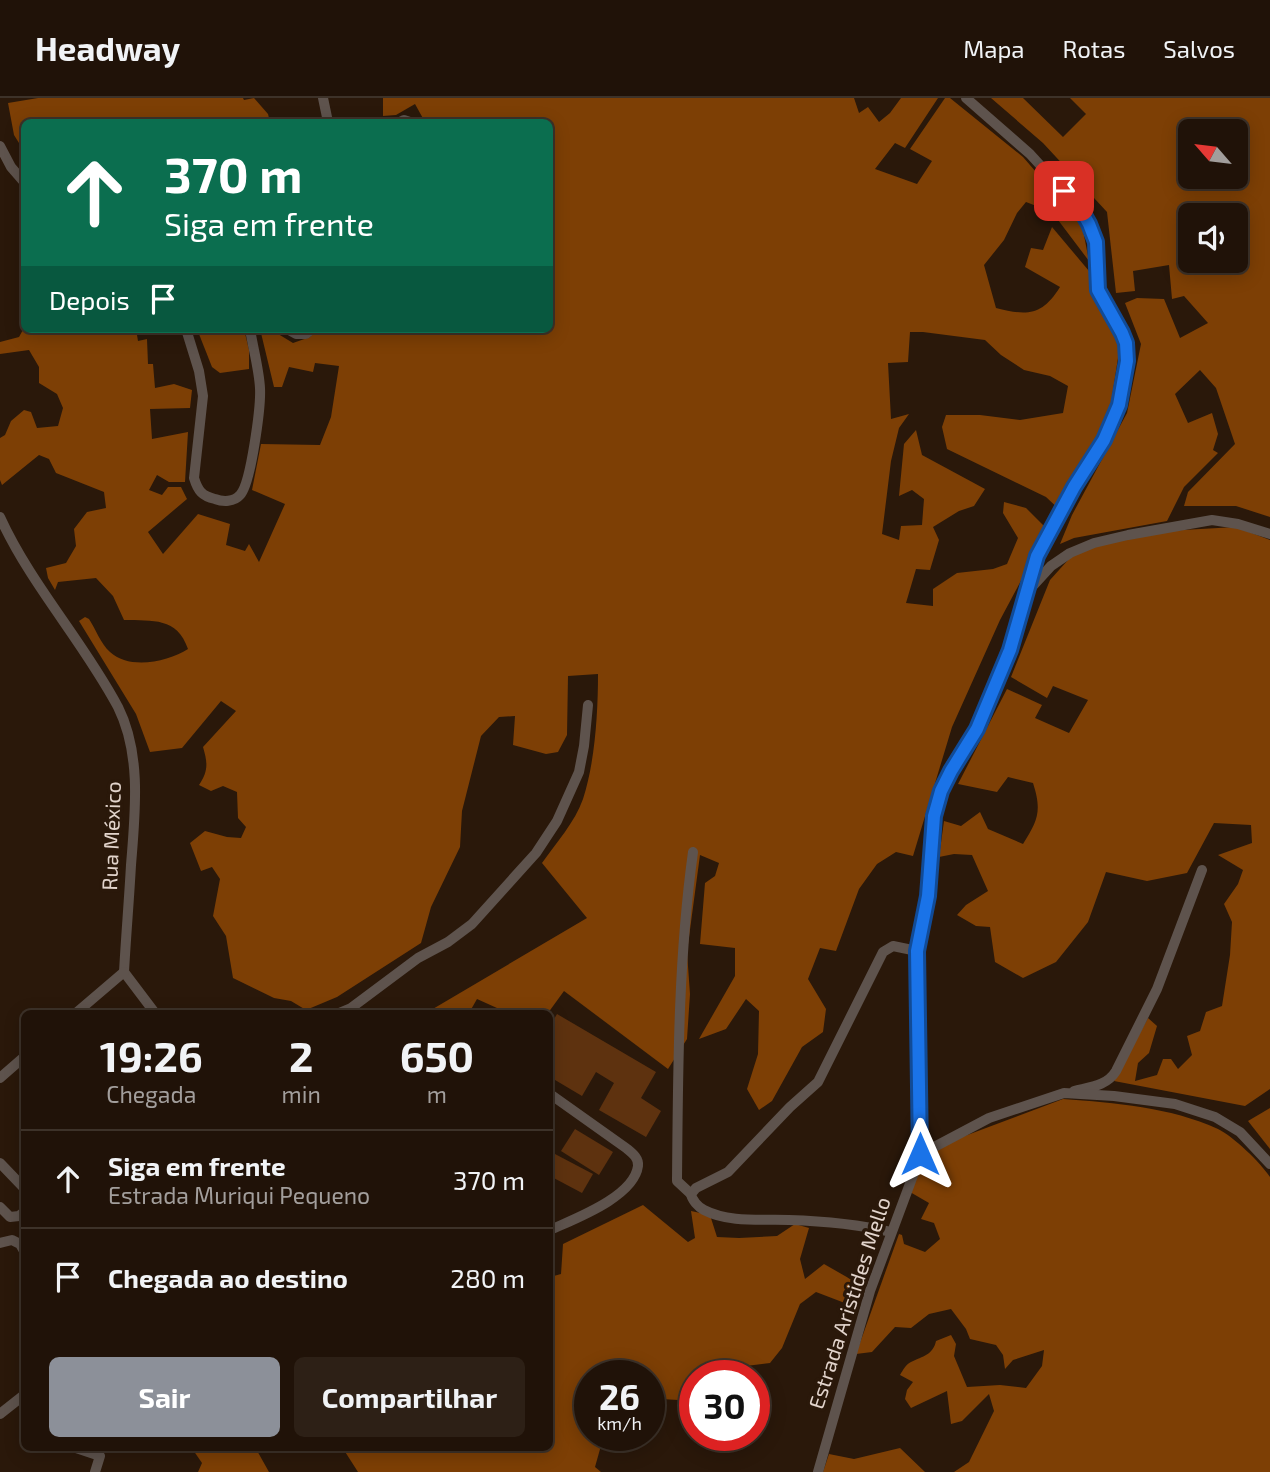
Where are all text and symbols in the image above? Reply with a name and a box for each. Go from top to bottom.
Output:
text: Headway [35,28,180,68]
text: Mapa [963,34,1025,63]
text: Rotas [1063,34,1125,63]
text: Salvos [1163,34,1235,63]
north arrow [1178,119,1248,189]
map controls [1178,119,1248,273]
text: 370 m [164,144,302,203]
icon: ahead [49,147,140,238]
pin [1034,161,1094,221]
icon: arrive [1045,172,1083,210]
button: sound [1178,203,1248,273]
text: Siga em frente [164,204,374,242]
icon: arrive [144,280,182,318]
text: Depois [49,284,130,315]
street label: Rua México [96,781,125,891]
text: 19:26 [100,1030,203,1080]
text: 2 [289,1030,313,1080]
text: 650 [400,1030,474,1080]
text: Chegada [106,1080,196,1108]
text: min [282,1080,321,1108]
text: m [427,1080,447,1108]
position arrow [883,1117,957,1191]
text: Siga em frente [108,1150,286,1181]
icon: ahead [49,1160,87,1198]
text: 370 m [453,1164,525,1195]
text: Estrada Muriqui Pequeno [108,1181,370,1209]
street label: Estrada Aristides Mello [802,1193,895,1412]
icon: arrive [49,1258,87,1296]
text: Chegada ao destino [108,1262,348,1293]
text: 280 m [450,1262,525,1293]
button: Sair [49,1357,280,1437]
button: Compartilhar [294,1357,525,1437]
speed limit sign: 30 [679,1360,770,1451]
text: 26 [599,1375,640,1417]
text: km/h [597,1412,642,1434]

